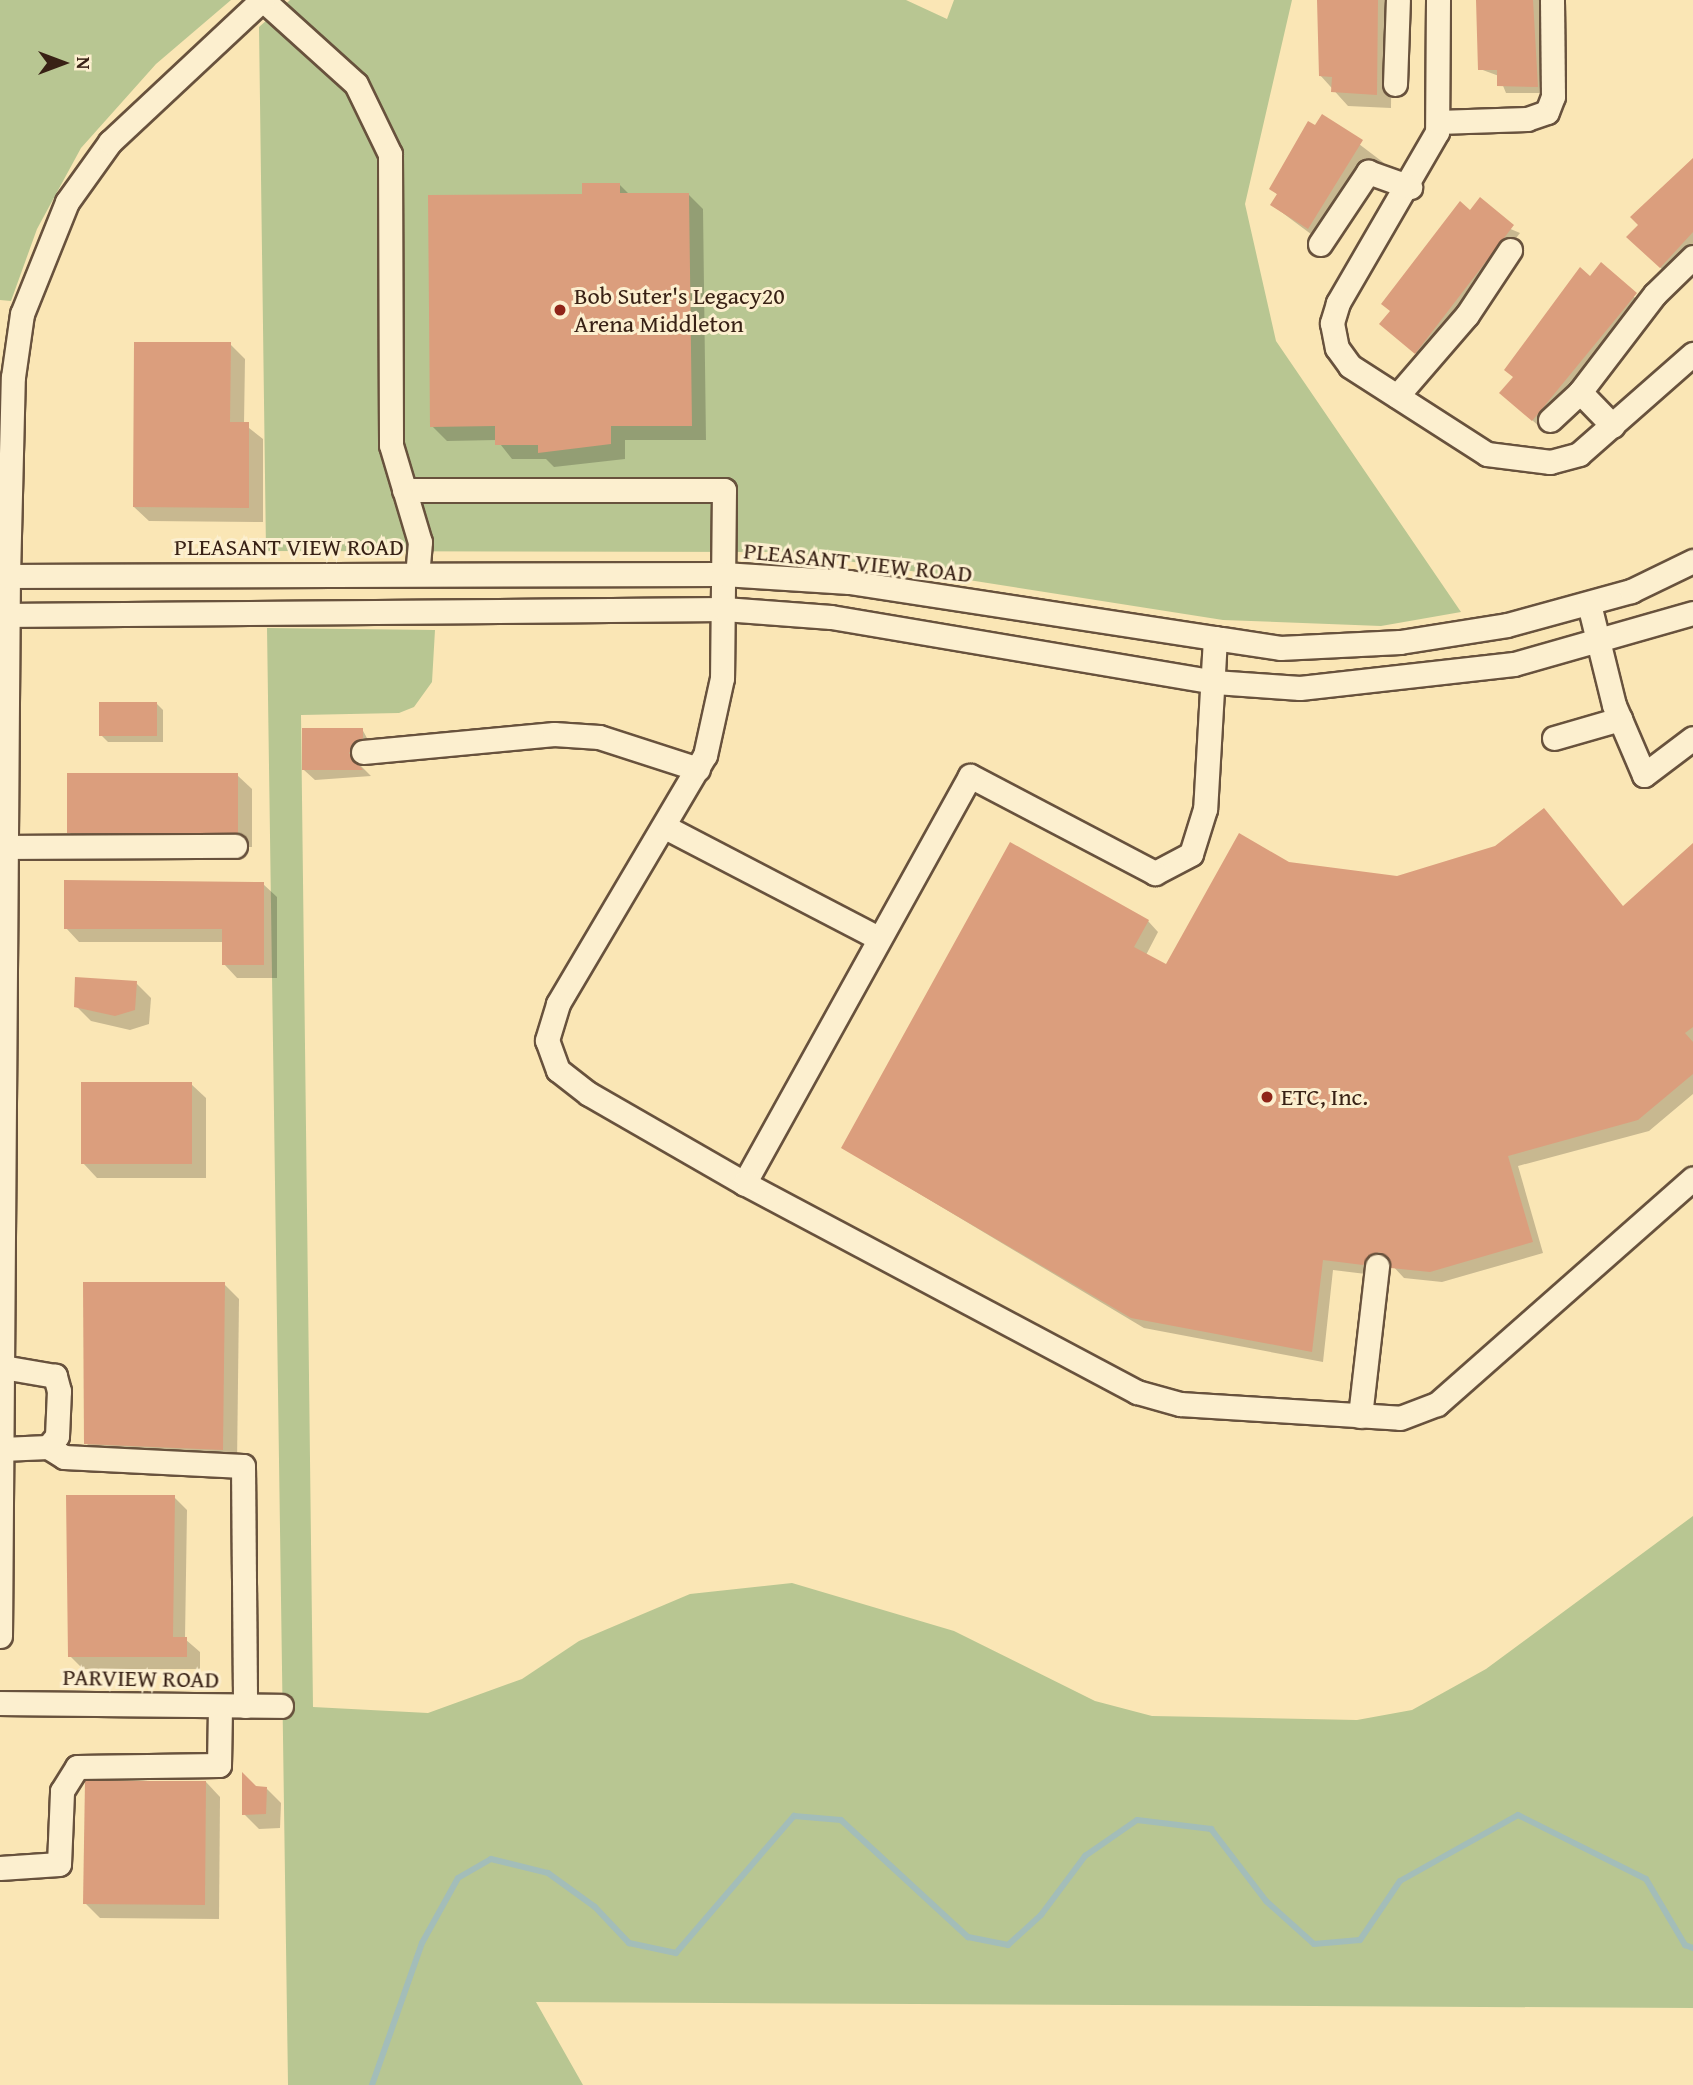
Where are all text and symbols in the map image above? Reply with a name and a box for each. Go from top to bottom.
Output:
north arrow [28,28,98,98]
text: N [70,57,98,69]
place label: Bob Suter's Legacy20 Arena Middleton [574,282,785,338]
marker: Bob Suter's Legacy20 Arena Middleton [552,302,568,318]
street label: PLEASANT VIEW ROAD [174,533,404,561]
street label: PLEASANT VIEW ROAD [742,536,974,588]
place label: ETC, Inc. [1281,1083,1368,1111]
marker: ETC, Inc. [1259,1089,1275,1105]
street label: PARVIEW ROAD [62,1662,220,1694]

